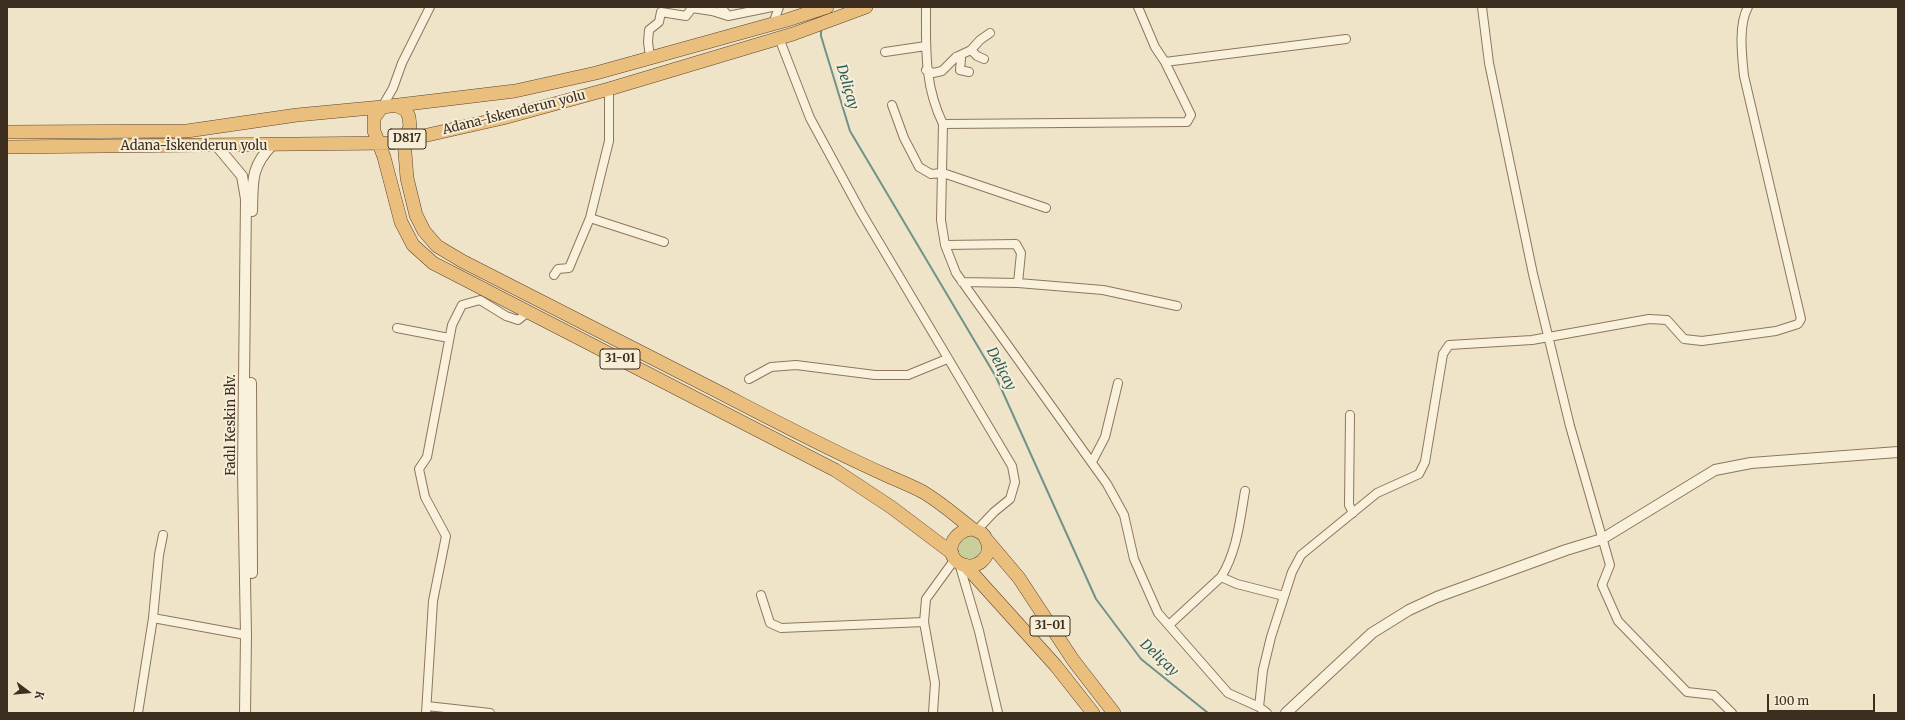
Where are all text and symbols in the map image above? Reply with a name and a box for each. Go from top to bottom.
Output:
water label: Deliçay [832,62,862,112]
street label: Adana-İskenderun yolu [441,88,587,138]
road number: D817 [388,129,426,149]
street label: Adana-İskenderun yolu [121,138,267,154]
water label: Deliçay [983,345,1019,393]
road number: 31-01 [600,349,640,369]
street label: Fadıl Keskin Blv. [223,374,239,476]
road number: 31-01 [1030,616,1070,636]
water label: Deliçay [1136,636,1182,680]
north arrow [8,672,48,712]
scale bar [1769,686,1877,712]
text: K [32,689,47,701]
text: 100 m [1774,693,1809,708]

